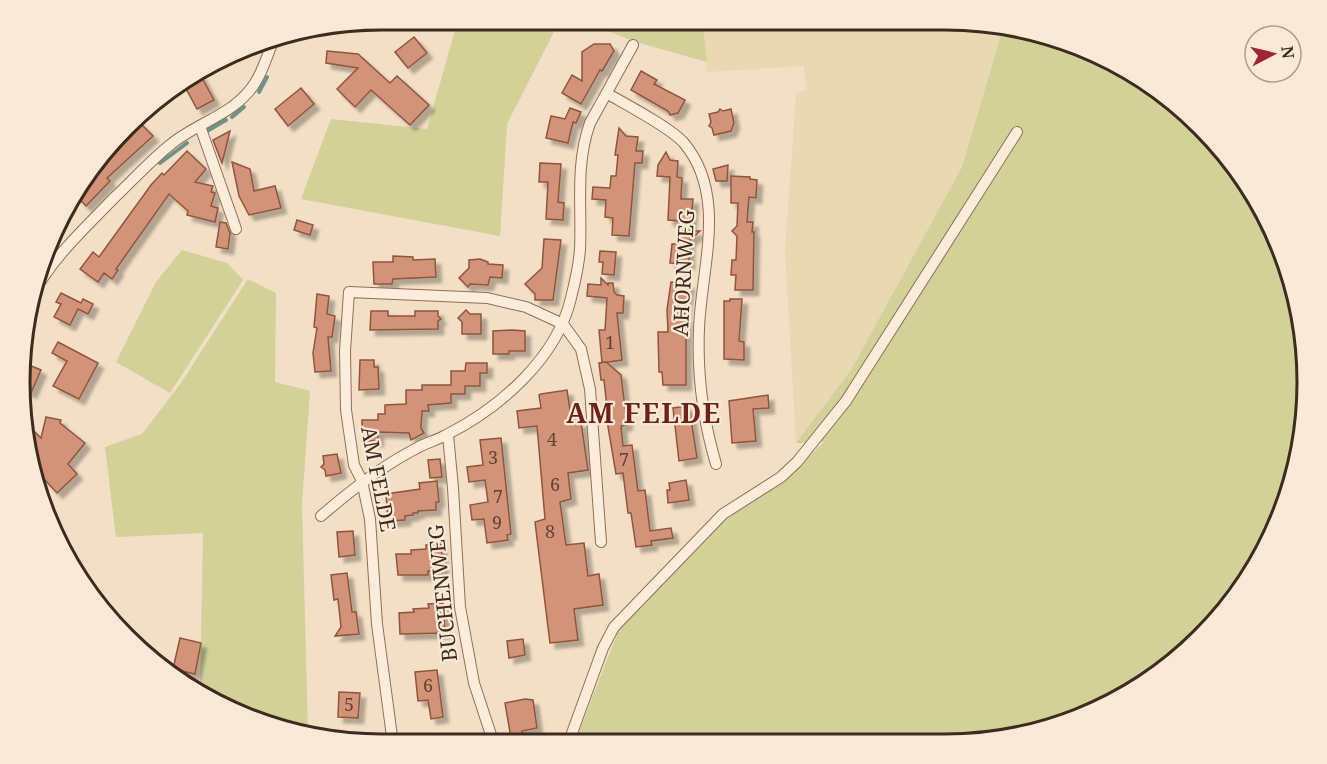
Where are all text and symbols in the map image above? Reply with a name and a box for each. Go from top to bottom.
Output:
north arrow [1243,24,1303,84]
text: N [1276,45,1300,60]
street label: AHORNWEG [666,209,700,337]
house number: 1 [605,330,615,354]
district label: AM FELDE [566,394,722,431]
street label: AM FELDE [355,424,403,534]
house number: 4 [547,427,557,451]
house number: 3 [488,445,498,469]
house number: 7 [619,447,629,471]
house number: 6 [550,472,560,496]
house number: 7 [493,484,503,508]
house number: 9 [492,510,502,534]
house number: 8 [545,519,555,543]
street label: BUCHENWEG [421,523,463,663]
house number: 6 [423,673,433,697]
house number: 5 [344,692,354,716]

